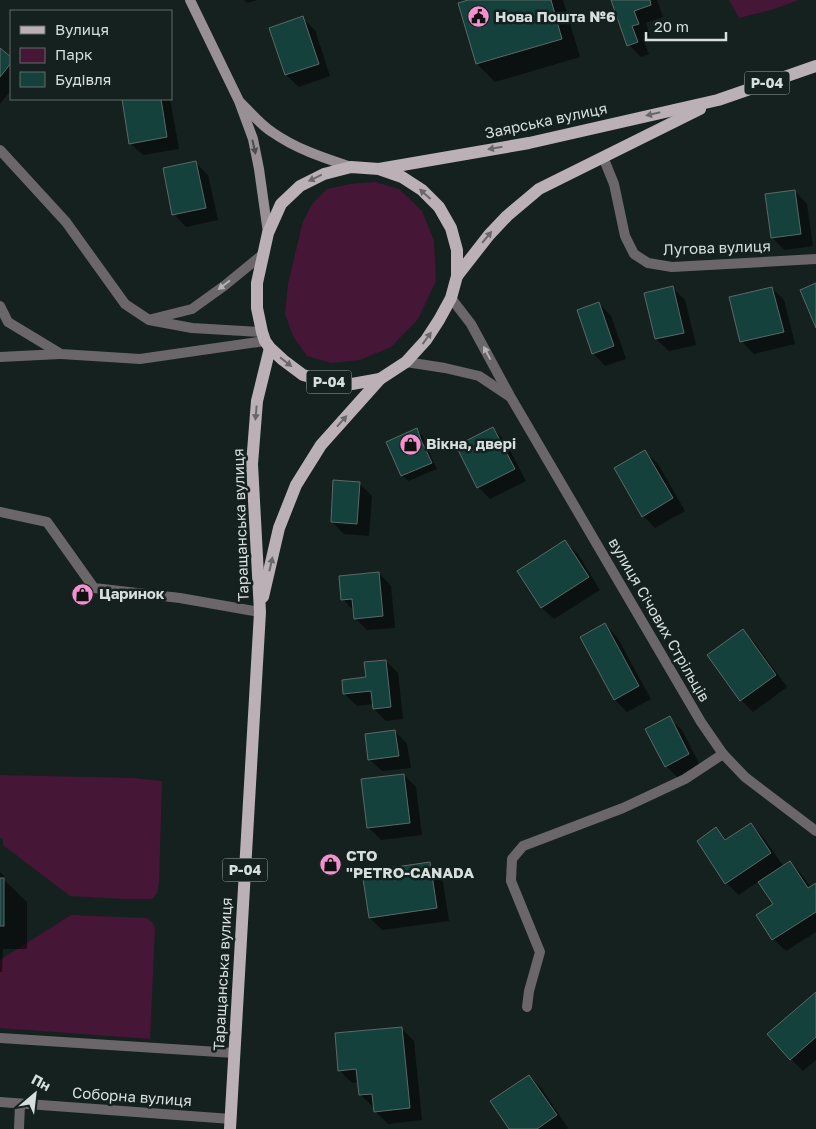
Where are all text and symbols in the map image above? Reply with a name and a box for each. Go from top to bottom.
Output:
public building icon: Нова Пошта №6 [467,5,491,29]
place label: Нова Пошта №6 [495,7,615,25]
legend [10,10,172,100]
scale bar [646,10,726,42]
text: 20 m [654,17,689,35]
text: Вулиця [55,20,109,38]
text: Парк [55,45,93,63]
text: Будівля [55,70,111,88]
road number: Р-04 [744,72,790,95]
street label: Заярська вулиця [483,98,609,142]
one-way arrow [645,111,661,119]
one-way arrow [250,139,258,154]
one-way arrow [486,145,502,153]
one-way arrow [307,174,322,182]
one-way arrow [419,188,431,200]
one-way arrow [482,231,493,244]
street label: Лугова вулиця [663,236,771,258]
one-way arrow [218,280,231,291]
one-way arrow [422,331,432,345]
one-way arrow [483,346,491,360]
one-way arrow [279,357,292,368]
road number: Р-04 [306,371,352,394]
one-way arrow [252,405,260,421]
one-way arrow [336,416,348,428]
shop icon: Вікна, двері [398,432,422,456]
place label: Вікна, двері [426,434,516,452]
street label: Таращанська вулиця [228,448,252,602]
street label: вулиця Січових Стрільців [605,534,714,705]
one-way arrow [267,557,275,572]
shop icon: Царинок [71,582,95,606]
place label: Царинок [99,584,165,602]
place label: СТО "PETRO-CANADA [346,846,475,881]
shop icon: СТО "PETRO-CANADA [318,853,342,877]
road number: Р-04 [222,858,268,882]
street label: Таращанська вулиця [209,897,235,1051]
north arrow [10,1069,60,1119]
text: Пн [29,1070,54,1094]
street label: Соборна вулиця [72,1083,193,1109]

